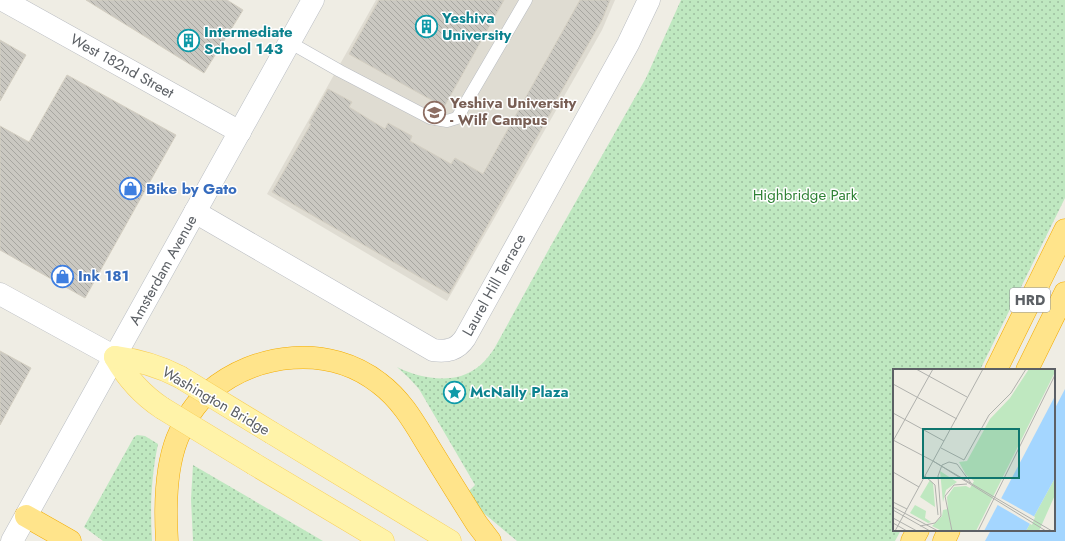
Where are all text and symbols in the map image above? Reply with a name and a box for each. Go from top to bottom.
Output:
place label: Yeshiva University [441,7,511,46]
building icon: Yeshiva University [413,14,439,40]
place label: Intermediate School 143 [204,21,293,60]
street label: West 182nd Street [66,28,178,104]
building icon: Intermediate School 143 [176,28,202,54]
place label: Yeshiva University - Wilf Campus [449,92,576,131]
school or university icon: Yeshiva University - Wilf Campus [421,99,447,125]
shop icon: Bike by Gato [118,176,144,202]
place label: Bike by Gato [146,178,237,200]
park label: Highbridge Park [753,184,858,206]
street label: Amsterdam Avenue [124,211,203,329]
street label: Laurel Hill Terrace [457,230,531,340]
shop icon: Ink 181 [50,263,76,289]
place label: Ink 181 [78,265,129,287]
road number: HRD [1010,288,1050,312]
street label: Washington Bridge [158,361,274,441]
inset map [893,369,1055,531]
place icon: McNally Plaza [442,379,468,405]
place label: McNally Plaza [470,381,569,403]

